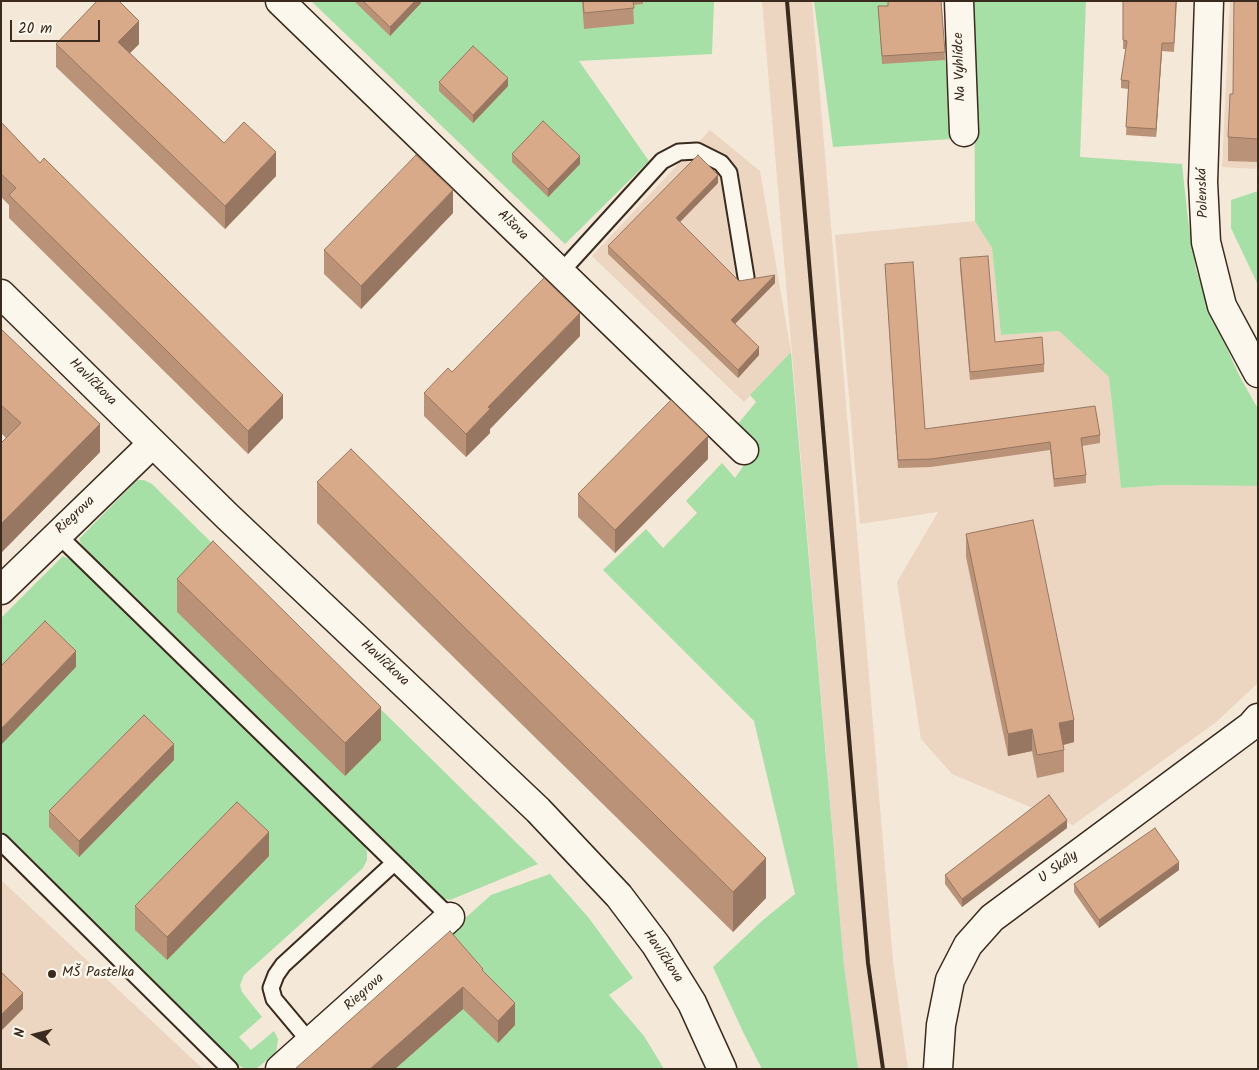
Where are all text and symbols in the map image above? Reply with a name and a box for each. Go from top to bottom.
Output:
scale bar [12,10,102,42]
text: 20 m [18,17,52,41]
street label: Na Vyhlídce [951,32,971,102]
street label: Polenská [1195,168,1213,218]
street label: Alšova [493,207,531,245]
street label: Havlíčkova [65,356,119,410]
street label: Riegrova [53,494,99,538]
street label: Havlíčkova [356,637,412,691]
street label: U Skály [1036,848,1082,888]
street label: Havlíčkova [638,927,686,987]
place label: MŠ Pastelka [62,966,134,982]
marker: MŠ Pastelka [46,968,58,980]
street label: Riegrova [342,971,388,1015]
north arrow [10,1010,60,1060]
text: N [9,1027,32,1039]

